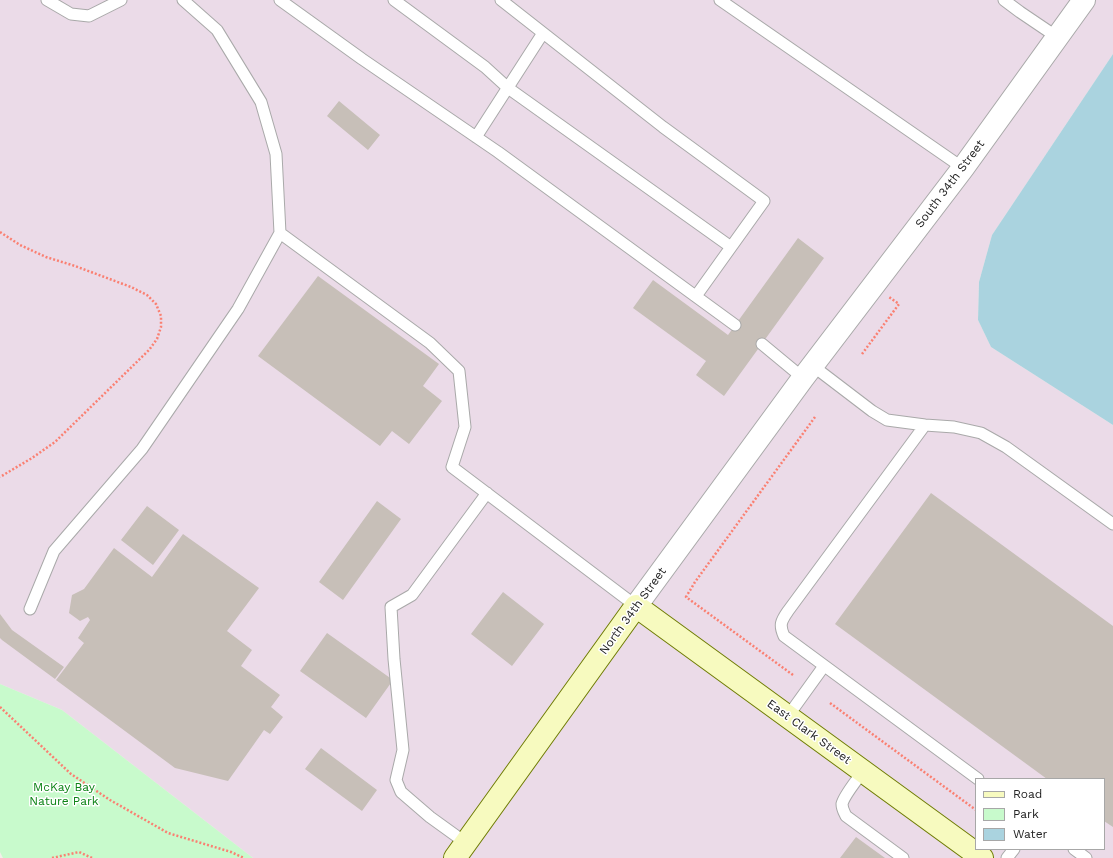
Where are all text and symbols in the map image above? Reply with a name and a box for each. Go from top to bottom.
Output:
street label: South 34th Street [912,137,988,231]
street label: North 34th Street [597,565,669,657]
street label: East Clark Street [764,697,854,767]
legend [975,778,1105,850]
park label: McKay Bay Nature Park [29,780,99,808]
text: Road [1013,787,1042,801]
text: Park [1013,807,1039,821]
text: Water [1013,827,1047,841]

